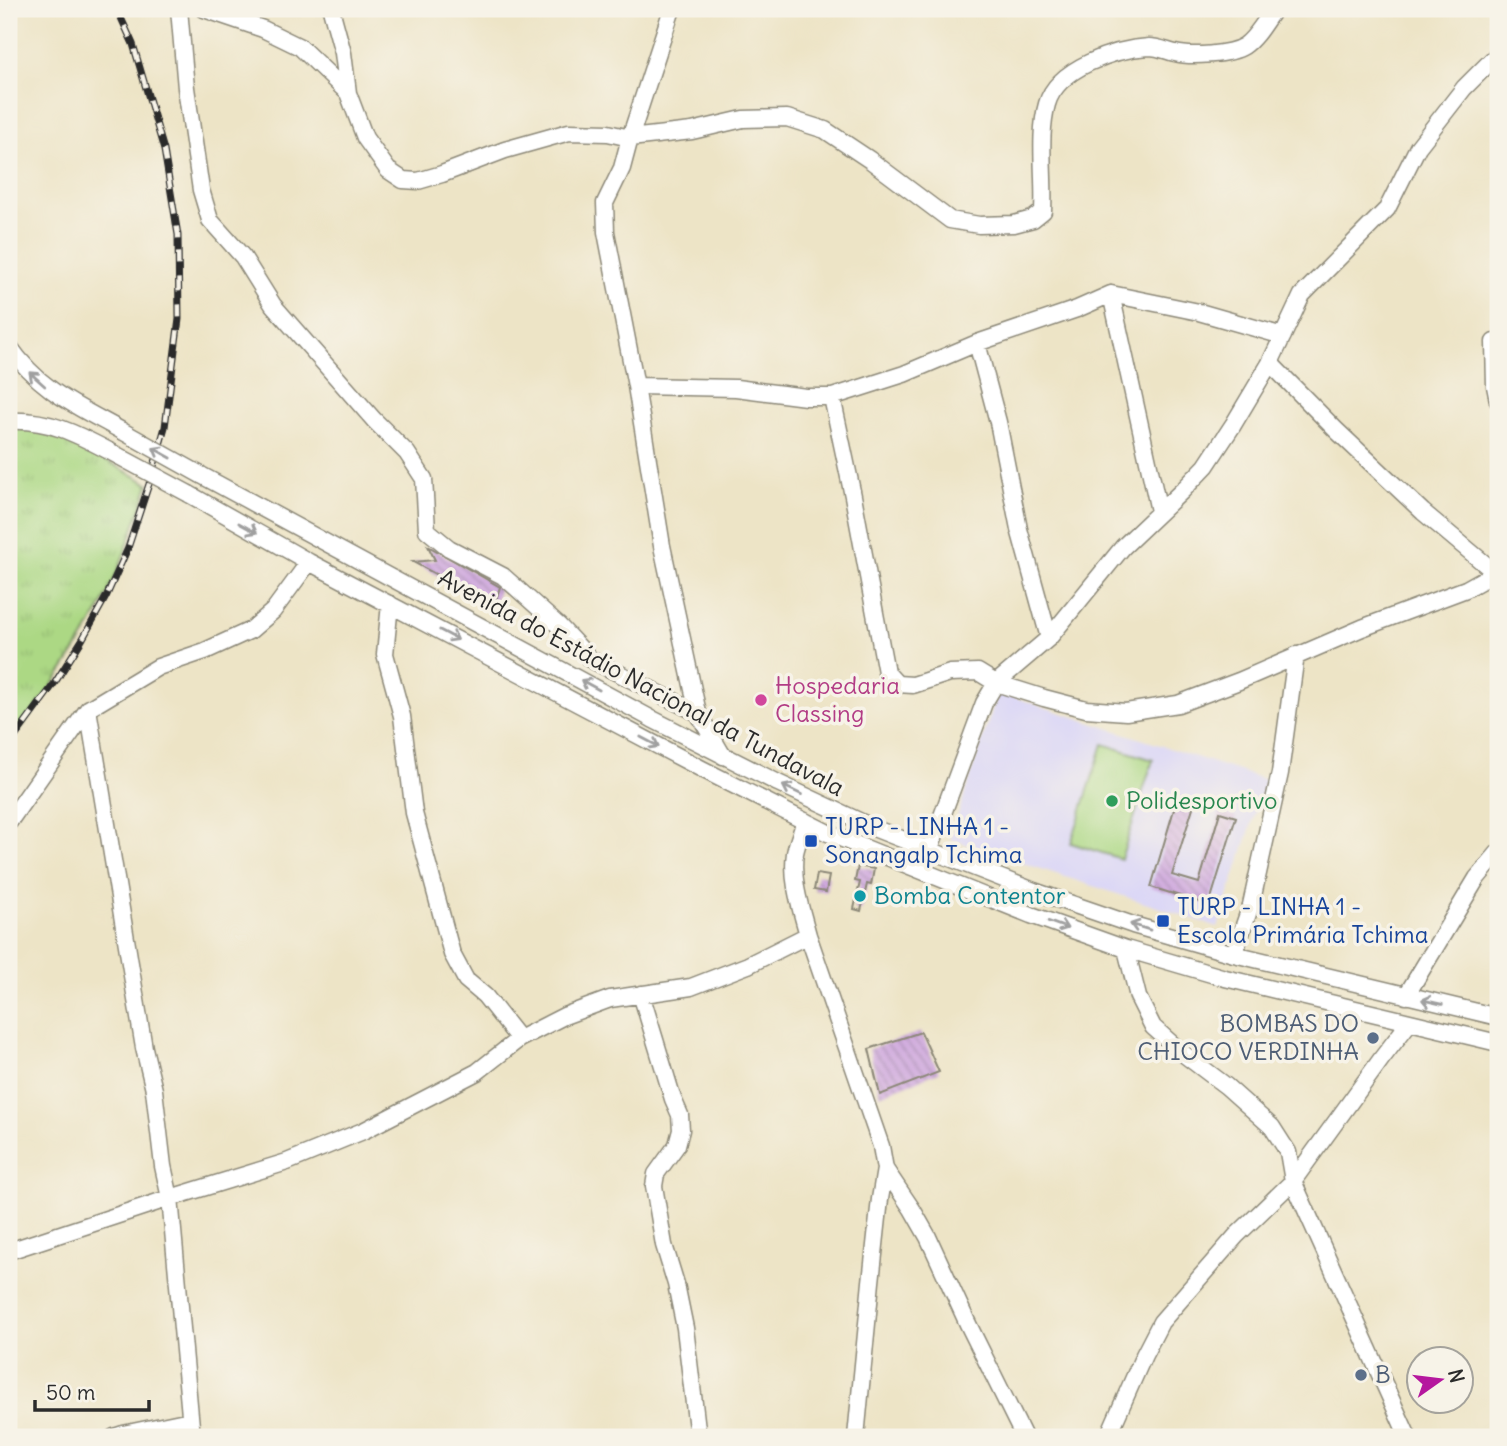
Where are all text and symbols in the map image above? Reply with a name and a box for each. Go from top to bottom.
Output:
one-way arrow [28,371,46,387]
one-way arrow [152,446,172,460]
one-way arrow [238,521,258,535]
street label: Avenida do Estádio Nacional da Tundavala [433,562,850,802]
one-way arrow [438,629,459,642]
place label: Hospedaria Classing [775,670,900,728]
one-way arrow [580,678,601,691]
marker: Hospedaria Classing [753,692,769,708]
one-way arrow [639,735,659,749]
one-way arrow [782,783,803,796]
place label: Polidesportivo [1126,785,1278,815]
marker: Polidesportivo [1104,793,1120,809]
place label: TURP - LINHA 1 - Sonangalp Tchima [825,811,1022,869]
marker: TURP - LINHA 1 - Sonangalp Tchima [803,833,819,849]
place label: Bomba Contentor [874,880,1066,910]
marker: Bomba Contentor [852,888,868,904]
place label: TURP - LINHA 1 - Escola Primária Tchima [1177,891,1428,949]
marker: TURP - LINHA 1 - Escola Primária Tchima [1155,913,1171,929]
one-way arrow [1047,919,1069,932]
one-way arrow [1129,920,1151,933]
one-way arrow [1421,994,1444,1008]
place label: BOMBAS DO CHIOCO VERDINHA [1137,1008,1359,1066]
marker: BOMBAS DO CHIOCO VERDINHA [1365,1030,1381,1046]
north arrow [1406,1344,1476,1414]
place label: B [1375,1359,1391,1389]
marker: B [1353,1367,1369,1383]
text: N [1443,1367,1470,1385]
scale bar [35,1369,149,1413]
text: 50 m [46,1379,95,1406]

